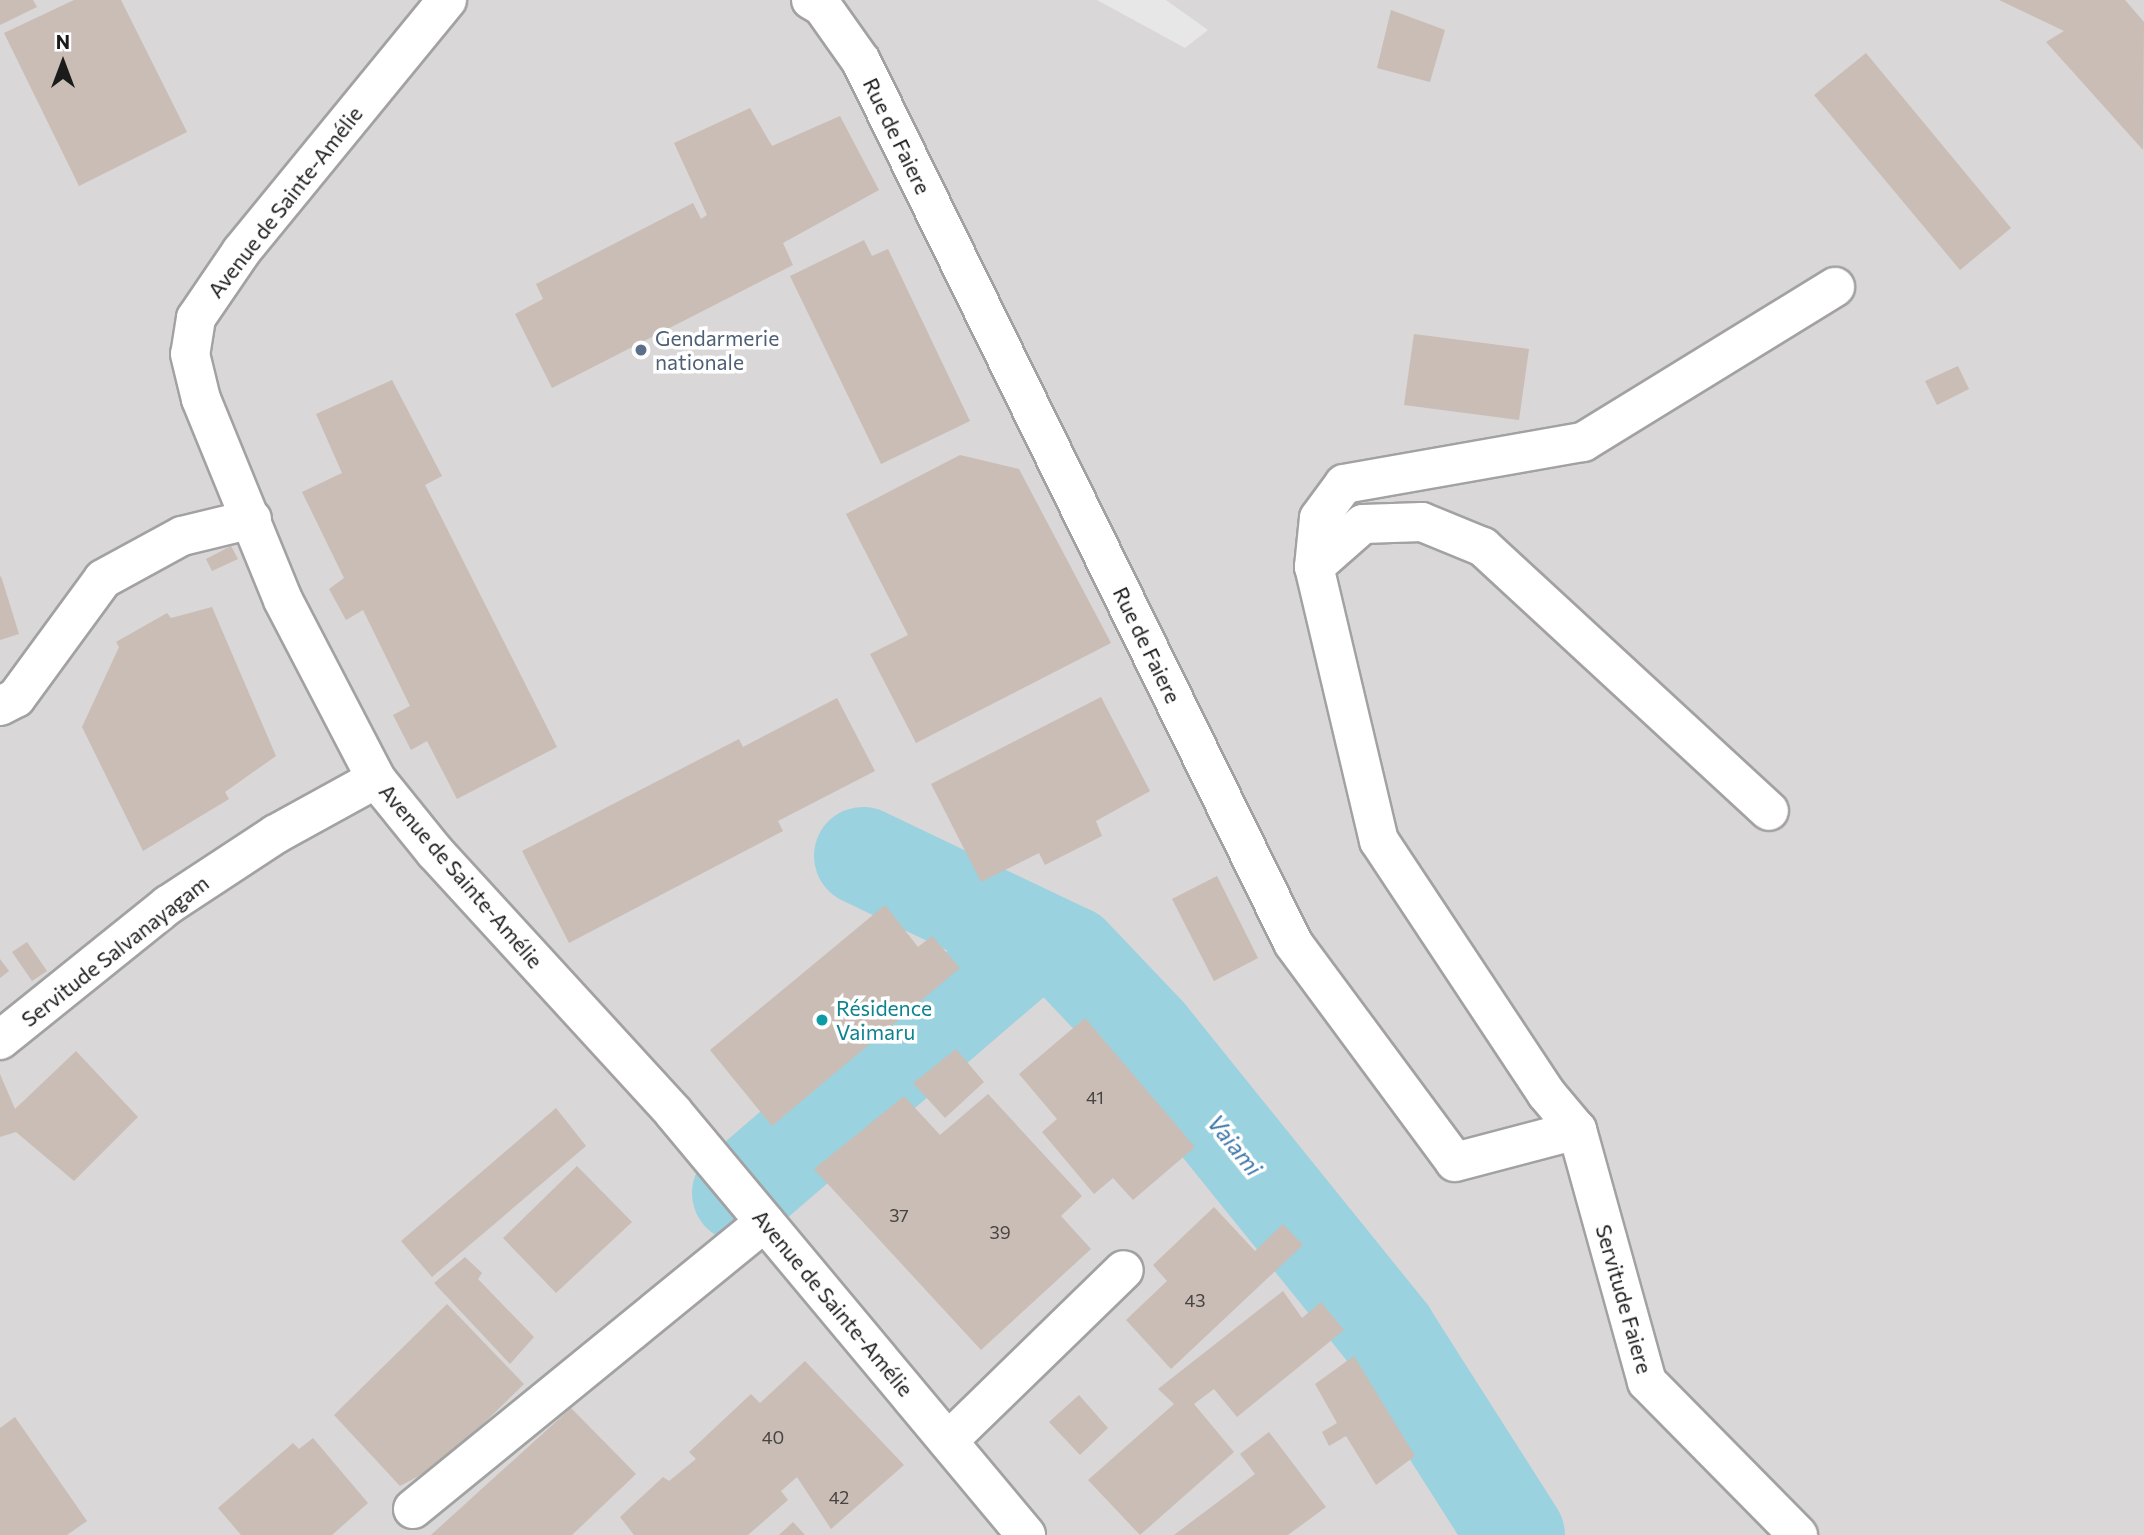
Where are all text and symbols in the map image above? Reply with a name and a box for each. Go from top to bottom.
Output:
north arrow [28,28,98,98]
text: N [56,30,70,53]
street label: Rue de Faiere [858,74,936,198]
street label: Avenue de Sainte-Amélie [203,101,367,303]
place label: Gendarmerie nationale [655,325,779,375]
marker: Gendarmerie nationale [633,342,649,358]
street label: Rue de Faiere [1108,583,1186,707]
street label: Avenue de Sainte-Amélie [374,779,548,973]
street label: Servitude Salvanayagam [16,870,214,1032]
place label: Résidence Vaimaru [836,995,932,1045]
marker: Résidence Vaimaru [814,1012,830,1028]
house number: 41 [1086,1086,1104,1108]
water label: Vaiami [1202,1109,1268,1181]
house number: 37 [889,1204,909,1226]
street label: Avenue de Sainte-Amélie [748,1205,918,1401]
house number: 39 [989,1221,1011,1243]
street label: Servitude Faiere [1591,1222,1657,1376]
house number: 43 [1184,1289,1206,1311]
house number: 40 [762,1426,784,1448]
house number: 42 [829,1486,849,1508]

